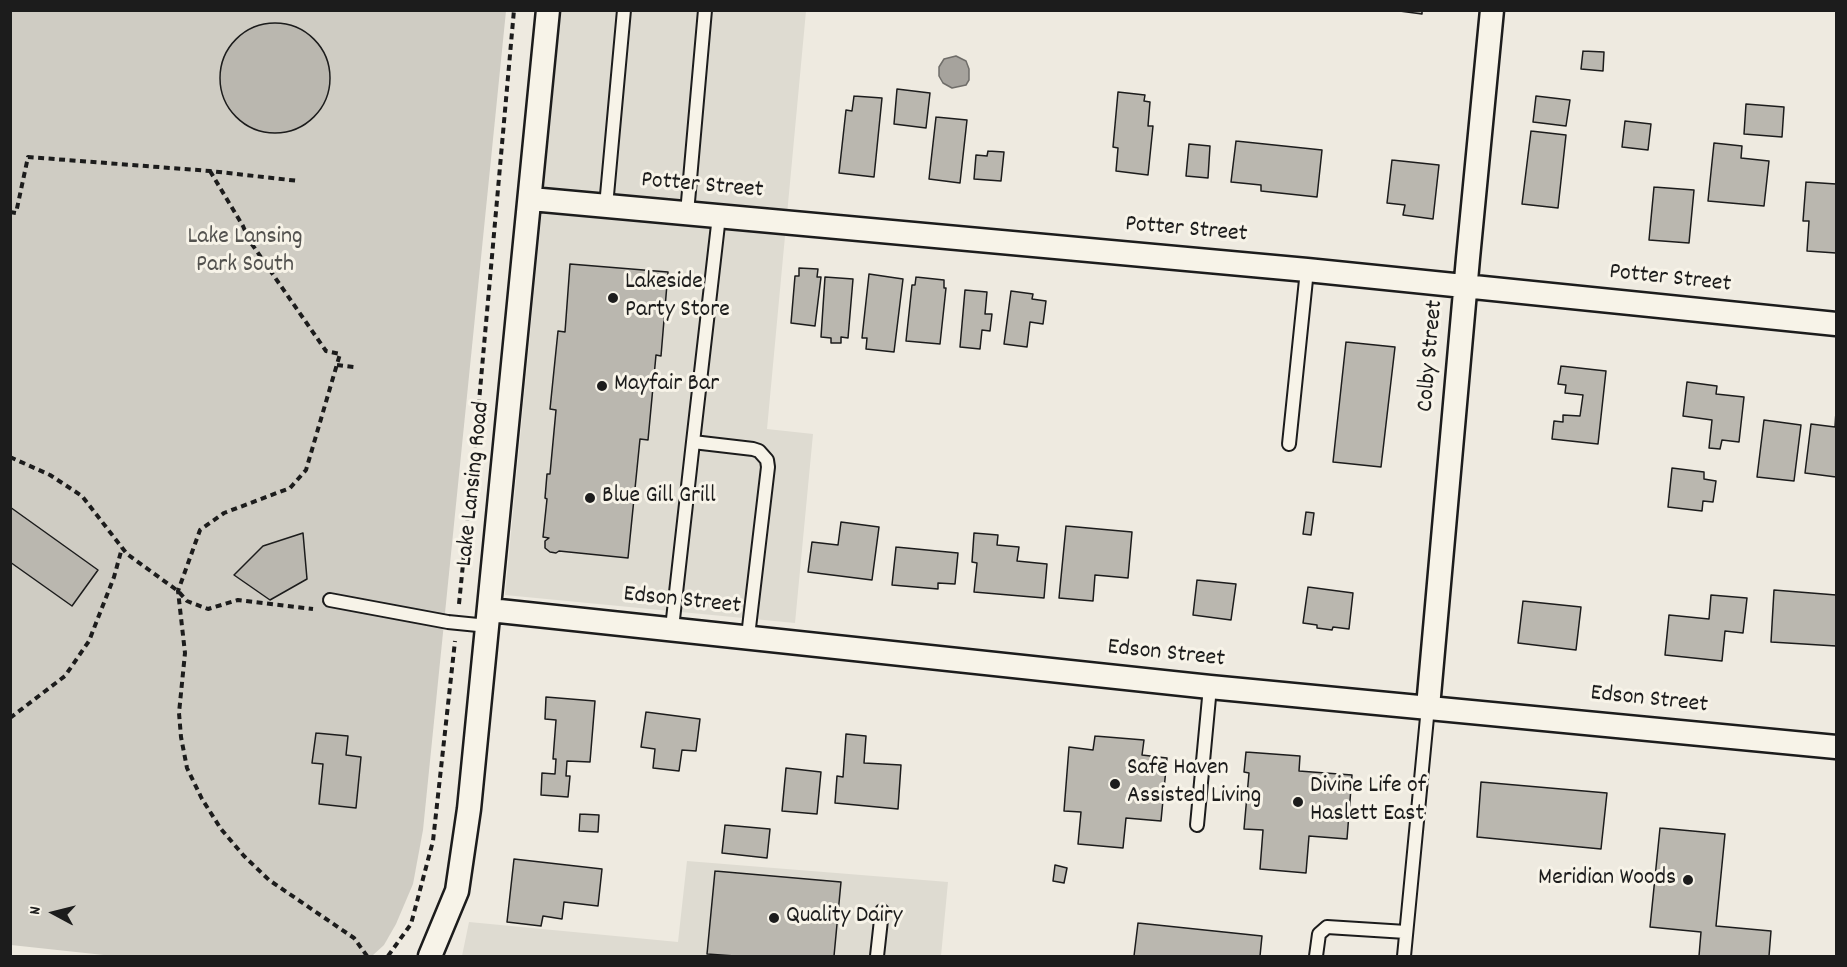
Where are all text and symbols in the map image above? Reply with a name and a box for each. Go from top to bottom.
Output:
street label: Potter Street [640,167,764,207]
street label: Potter Street [1124,211,1248,251]
park label: Lake Lansing Park South [187,225,303,281]
street label: Potter Street [1608,259,1732,301]
place label: Lakeside Party Store [625,270,730,326]
marker: Lakeside Party Store [606,291,620,305]
street label: Colby Street [1413,299,1451,413]
place label: Mayfair Bar [614,372,719,400]
marker: Mayfair Bar [595,379,609,393]
street label: Lake Lansing Road [452,400,498,568]
place label: Blue Gill Grill [602,484,716,512]
marker: Blue Gill Grill [583,491,597,505]
street label: Edson Street [622,582,742,622]
street label: Edson Street [1106,635,1226,675]
street label: Edson Street [1589,681,1709,721]
place label: Safe Haven Assisted Living [1127,756,1261,812]
place label: Divine Life of Haslett East [1310,774,1426,830]
marker: Safe Haven Assisted Living [1108,777,1122,791]
marker: Divine Life of Haslett East [1291,795,1305,809]
place label: Meridian Woods [1538,866,1676,894]
marker: Meridian Woods [1681,873,1695,887]
north arrow [24,883,84,943]
place label: Quality Dairy [786,904,902,932]
text: N [24,905,48,916]
marker: Quality Dairy [767,911,781,925]

